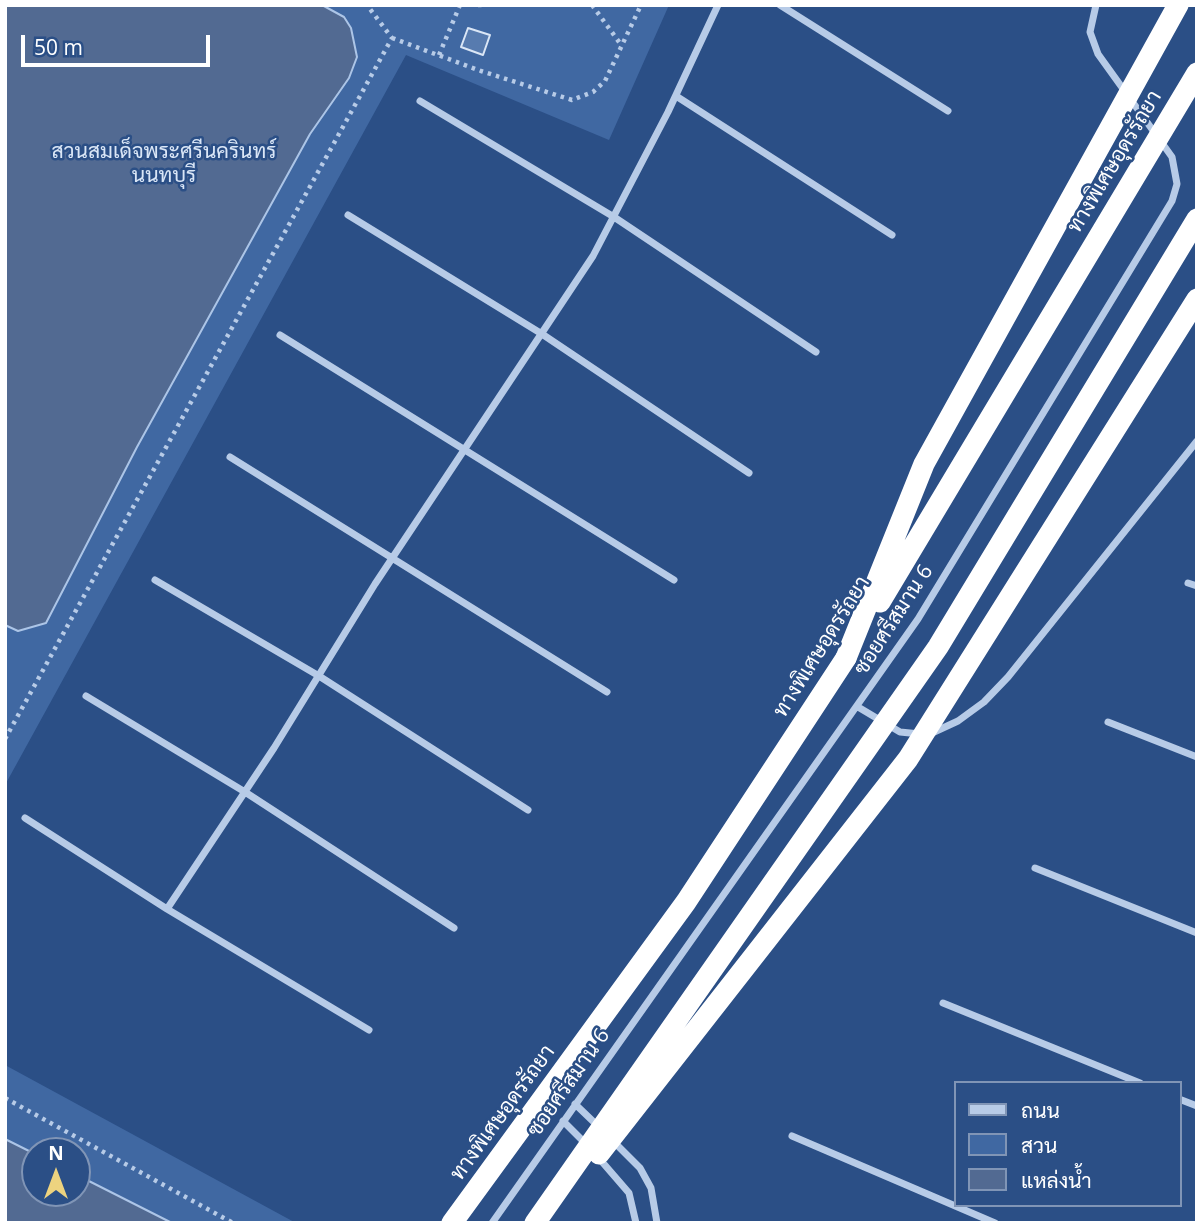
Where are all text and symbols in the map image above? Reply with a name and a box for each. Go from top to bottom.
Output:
scale bar [24,21,214,65]
text: 50 m [34,33,83,61]
street label: ทางพิเศษอุดรรัถยา [1063,86,1167,238]
park label: สวนสมเด็จพระศรีนครินทร์ นนทบุรี [52,139,276,189]
street label: ซอยศรีสมาน 6 [849,560,939,680]
street label: ทางพิเศษอุดรรัถยา [769,572,875,722]
street label: ซอยศรีสมาน 6 [522,1024,616,1142]
street label: ทางพิเศษอุดรรัถยา [445,1040,561,1186]
legend [954,1081,1181,1207]
text: ถนน [1021,1096,1060,1124]
text: สวน [1021,1131,1057,1159]
north arrow [21,1137,91,1207]
text: N [48,1140,64,1166]
text: แหล่งน้ำ [1021,1166,1092,1194]

